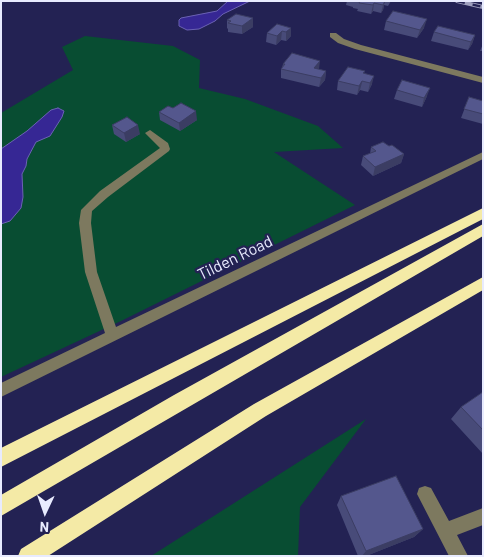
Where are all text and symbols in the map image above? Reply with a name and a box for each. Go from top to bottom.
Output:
street label: Tilden Road [194,232,276,284]
north arrow [20,487,70,537]
text: N [39,519,49,536]

